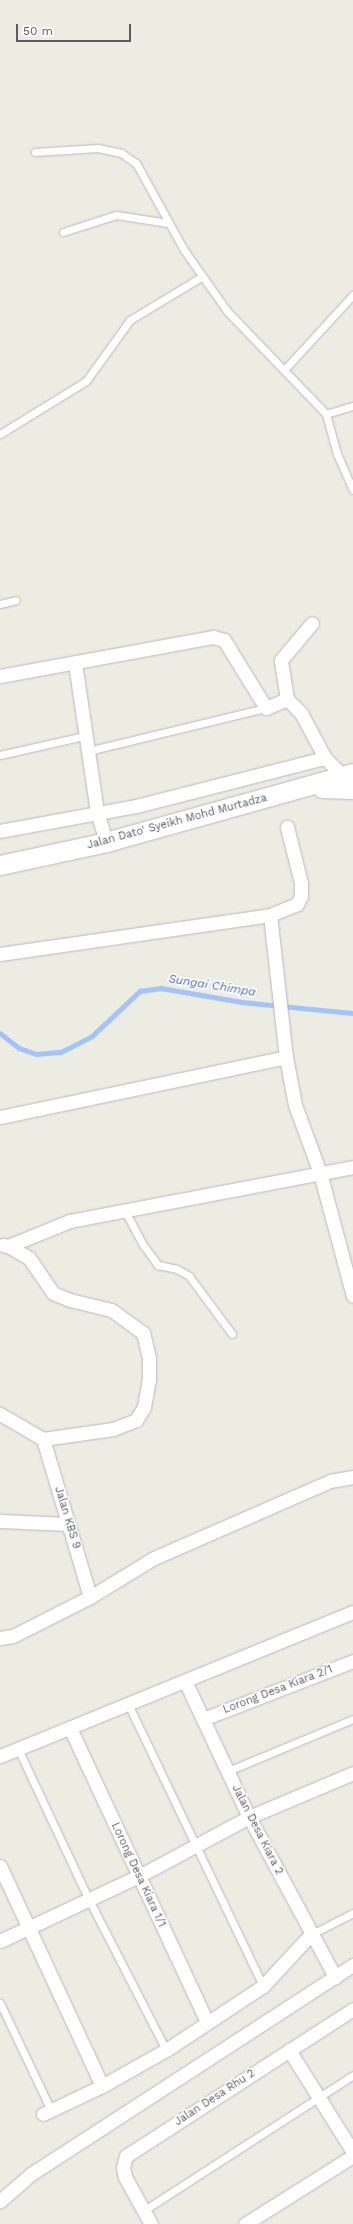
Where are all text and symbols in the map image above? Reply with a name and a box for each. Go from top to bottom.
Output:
scale bar [18,16,133,42]
text: 50 m [23,24,53,38]
street label: Jalan Dato' Syeikh Mohd Murtadza [86,792,268,852]
water label: Sungai Chimpa [167,972,257,1000]
street label: Jalan KBS 9 [51,1485,83,1551]
street label: Lorong Desa Kiara 2/1 [221,1663,335,1717]
street label: Jalan Desa Kiara 2 [229,1783,285,1877]
street label: Lorong Desa Kiara 1/1 [108,1820,168,1930]
street label: Jalan Desa Rhu 2 [172,2067,258,2129]

